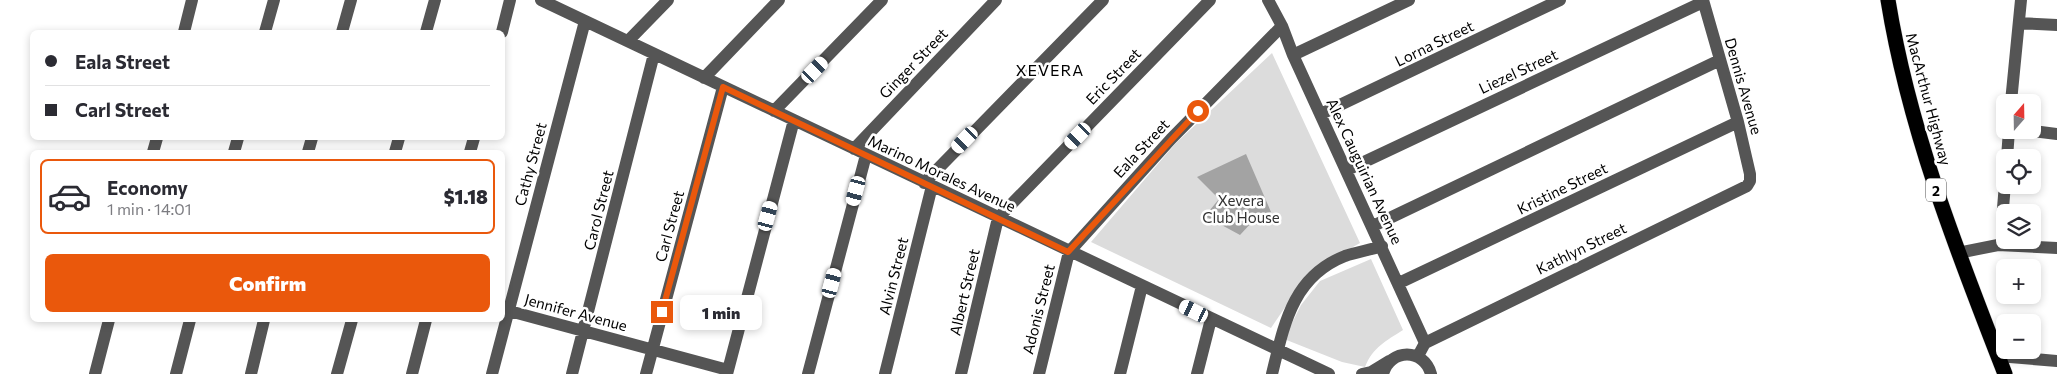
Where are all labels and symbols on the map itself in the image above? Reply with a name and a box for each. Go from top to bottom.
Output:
street label: Lorna Street [1392,16,1476,70]
street label: Ginger Street [875,24,951,102]
street label: MacArthur Highway [1903,31,1955,168]
street label: Dennis Avenue [1722,36,1766,136]
street label: Eric Street [1082,44,1144,108]
street label: Liezel Street [1476,45,1560,97]
car [799,54,830,86]
district label: XEVERA [1016,60,1084,79]
north arrow [1996,94,2041,139]
street label: Alex Cauguirian Avenue [1323,95,1407,247]
route start [1187,100,1209,122]
street label: Eala Street [1109,115,1173,181]
street label: Cathy Street [510,120,550,208]
car [1062,120,1093,152]
car [949,124,980,156]
street label: Marino Morales Avenue [865,131,1019,215]
street label: Kristine Street [1514,158,1610,218]
street label: Carol Street [579,168,617,252]
car [844,175,867,207]
road number: 2 [1926,178,1946,202]
street label: Carl Street [651,188,687,264]
park label: Xevera Club House [1202,191,1280,226]
car [756,200,779,232]
street label: Kathlyn Street [1533,218,1629,278]
street label: Alvin Street [875,235,911,317]
street label: Albert Street [945,247,983,337]
street label: Adonis Street [1018,262,1058,356]
car [820,267,843,299]
street label: Jennifer Avenue [523,290,629,334]
callout: 1 min [680,294,762,330]
car [1177,298,1210,324]
route end [651,301,673,323]

